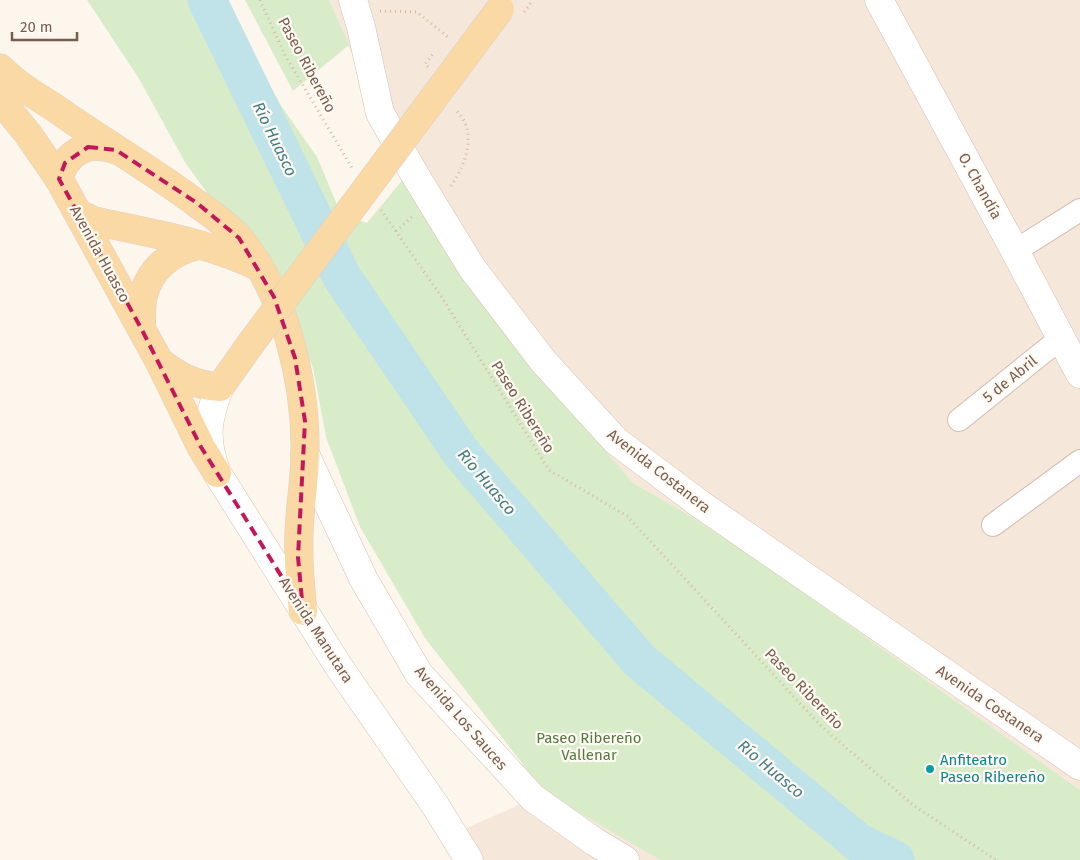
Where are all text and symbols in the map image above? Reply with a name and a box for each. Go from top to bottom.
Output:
scale bar [12,10,78,42]
street label: Paseo Ribereño [274,14,340,116]
text: 20 m [20,18,53,36]
water label: Río Huasco [249,99,301,179]
street label: O. Chandía [954,150,1006,222]
street label: Avenida Huasco [66,202,134,306]
street label: 5 de Abril [979,351,1041,406]
street label: Paseo Ribereño [487,358,559,456]
street label: Avenida Costanera [604,425,714,517]
water label: Río Huasco [454,445,520,519]
street label: Avenida Manutara [275,574,357,686]
street label: Paseo Ribereño [761,645,847,733]
street label: Avenida Costanera [933,661,1047,747]
street label: Avenida Los Sauces [411,662,511,774]
park label: Paseo Ribereño Vallenar [536,729,642,764]
water label: Río Huasco [734,736,808,802]
place label: Anfiteatro Paseo Ribereño [940,751,1045,786]
marker: Anfiteatro Paseo Ribereño [924,763,936,775]

